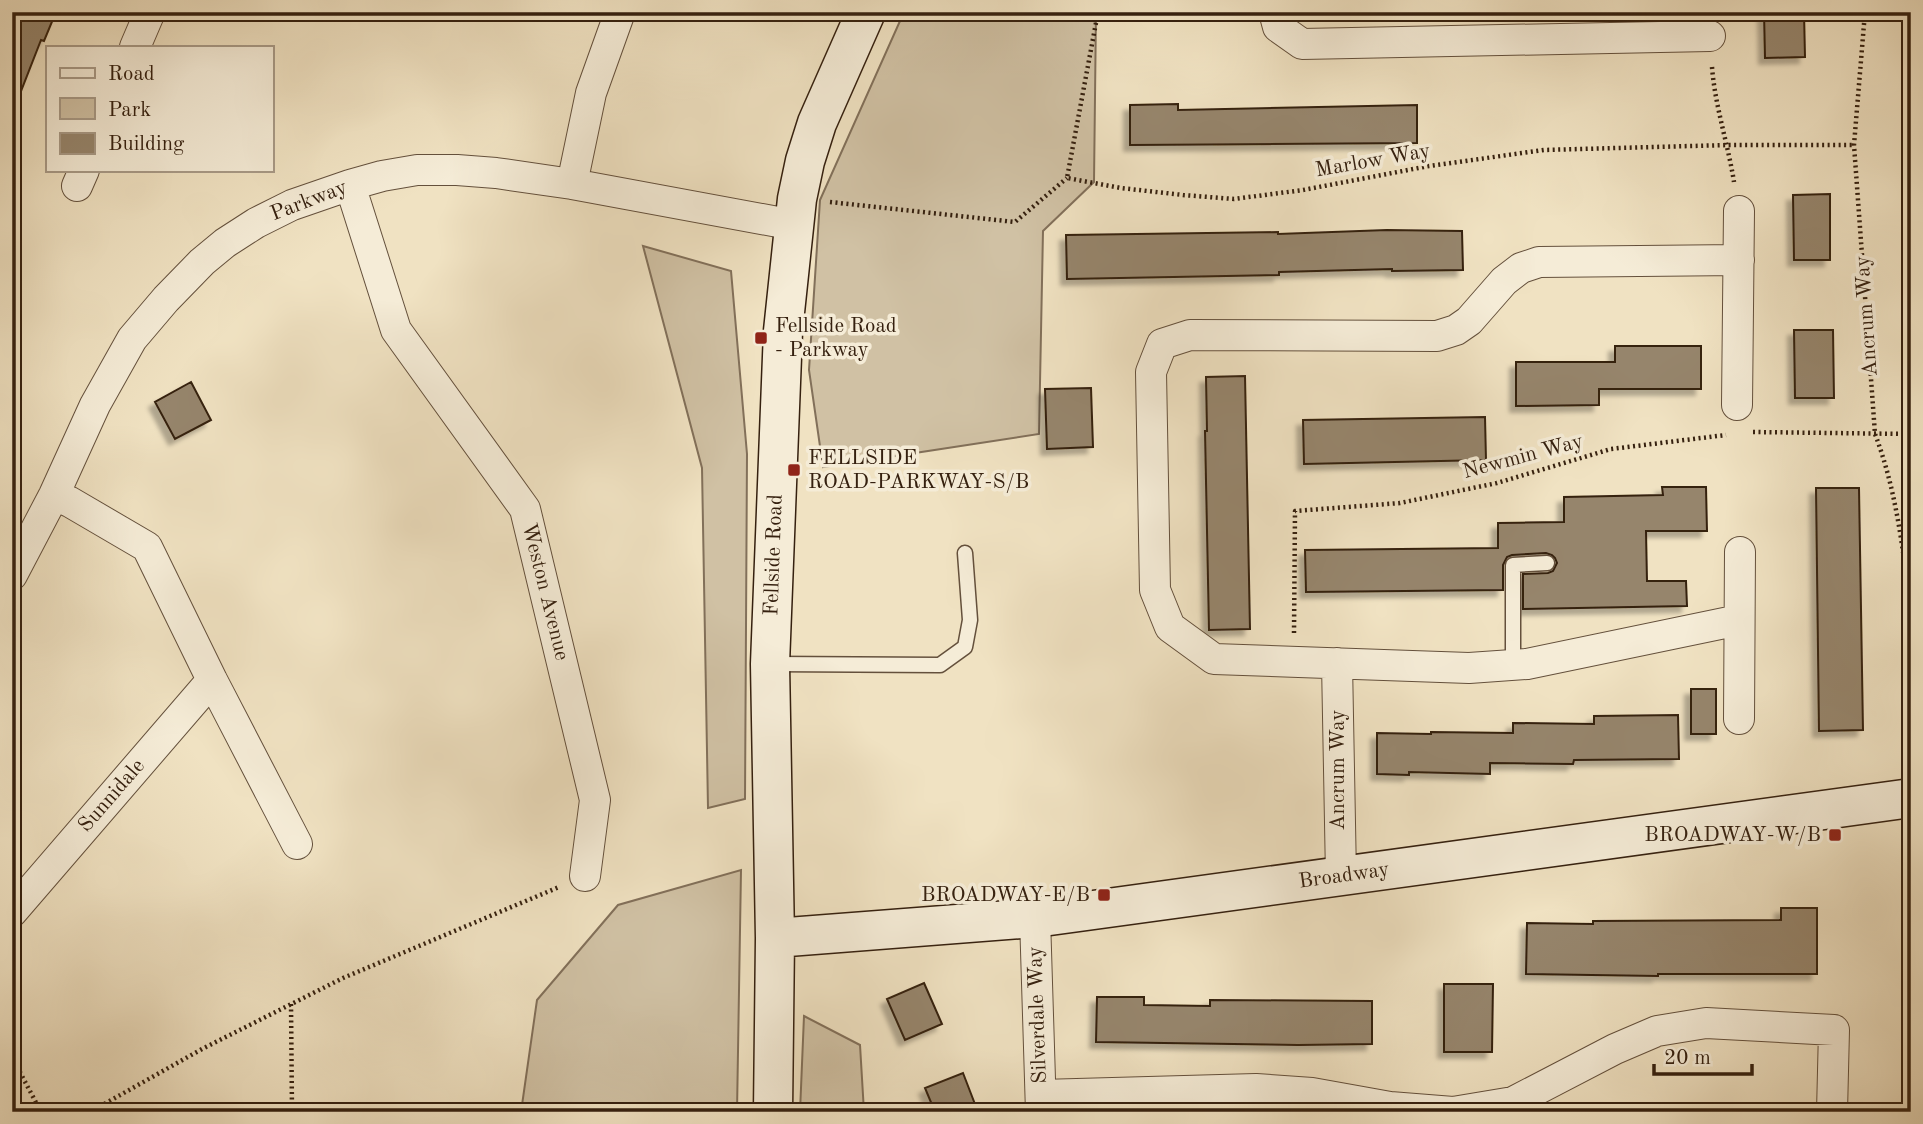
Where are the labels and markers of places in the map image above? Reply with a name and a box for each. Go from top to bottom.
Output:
place label: Fellside Road - Parkway [775,316,897,361]
marker: Fellside Road - Parkway [753,330,769,346]
place label: FELLSIDE ROAD-PARKWAY-S/B [808,448,1029,493]
marker: FELLSIDE ROAD-PARKWAY-S/B [786,462,802,478]
place label: BROADWAY-W/B [1644,825,1821,846]
marker: BROADWAY-W/B [1827,827,1843,843]
place label: BROADWAY-E/B [921,885,1090,906]
marker: BROADWAY-E/B [1096,887,1112,903]

